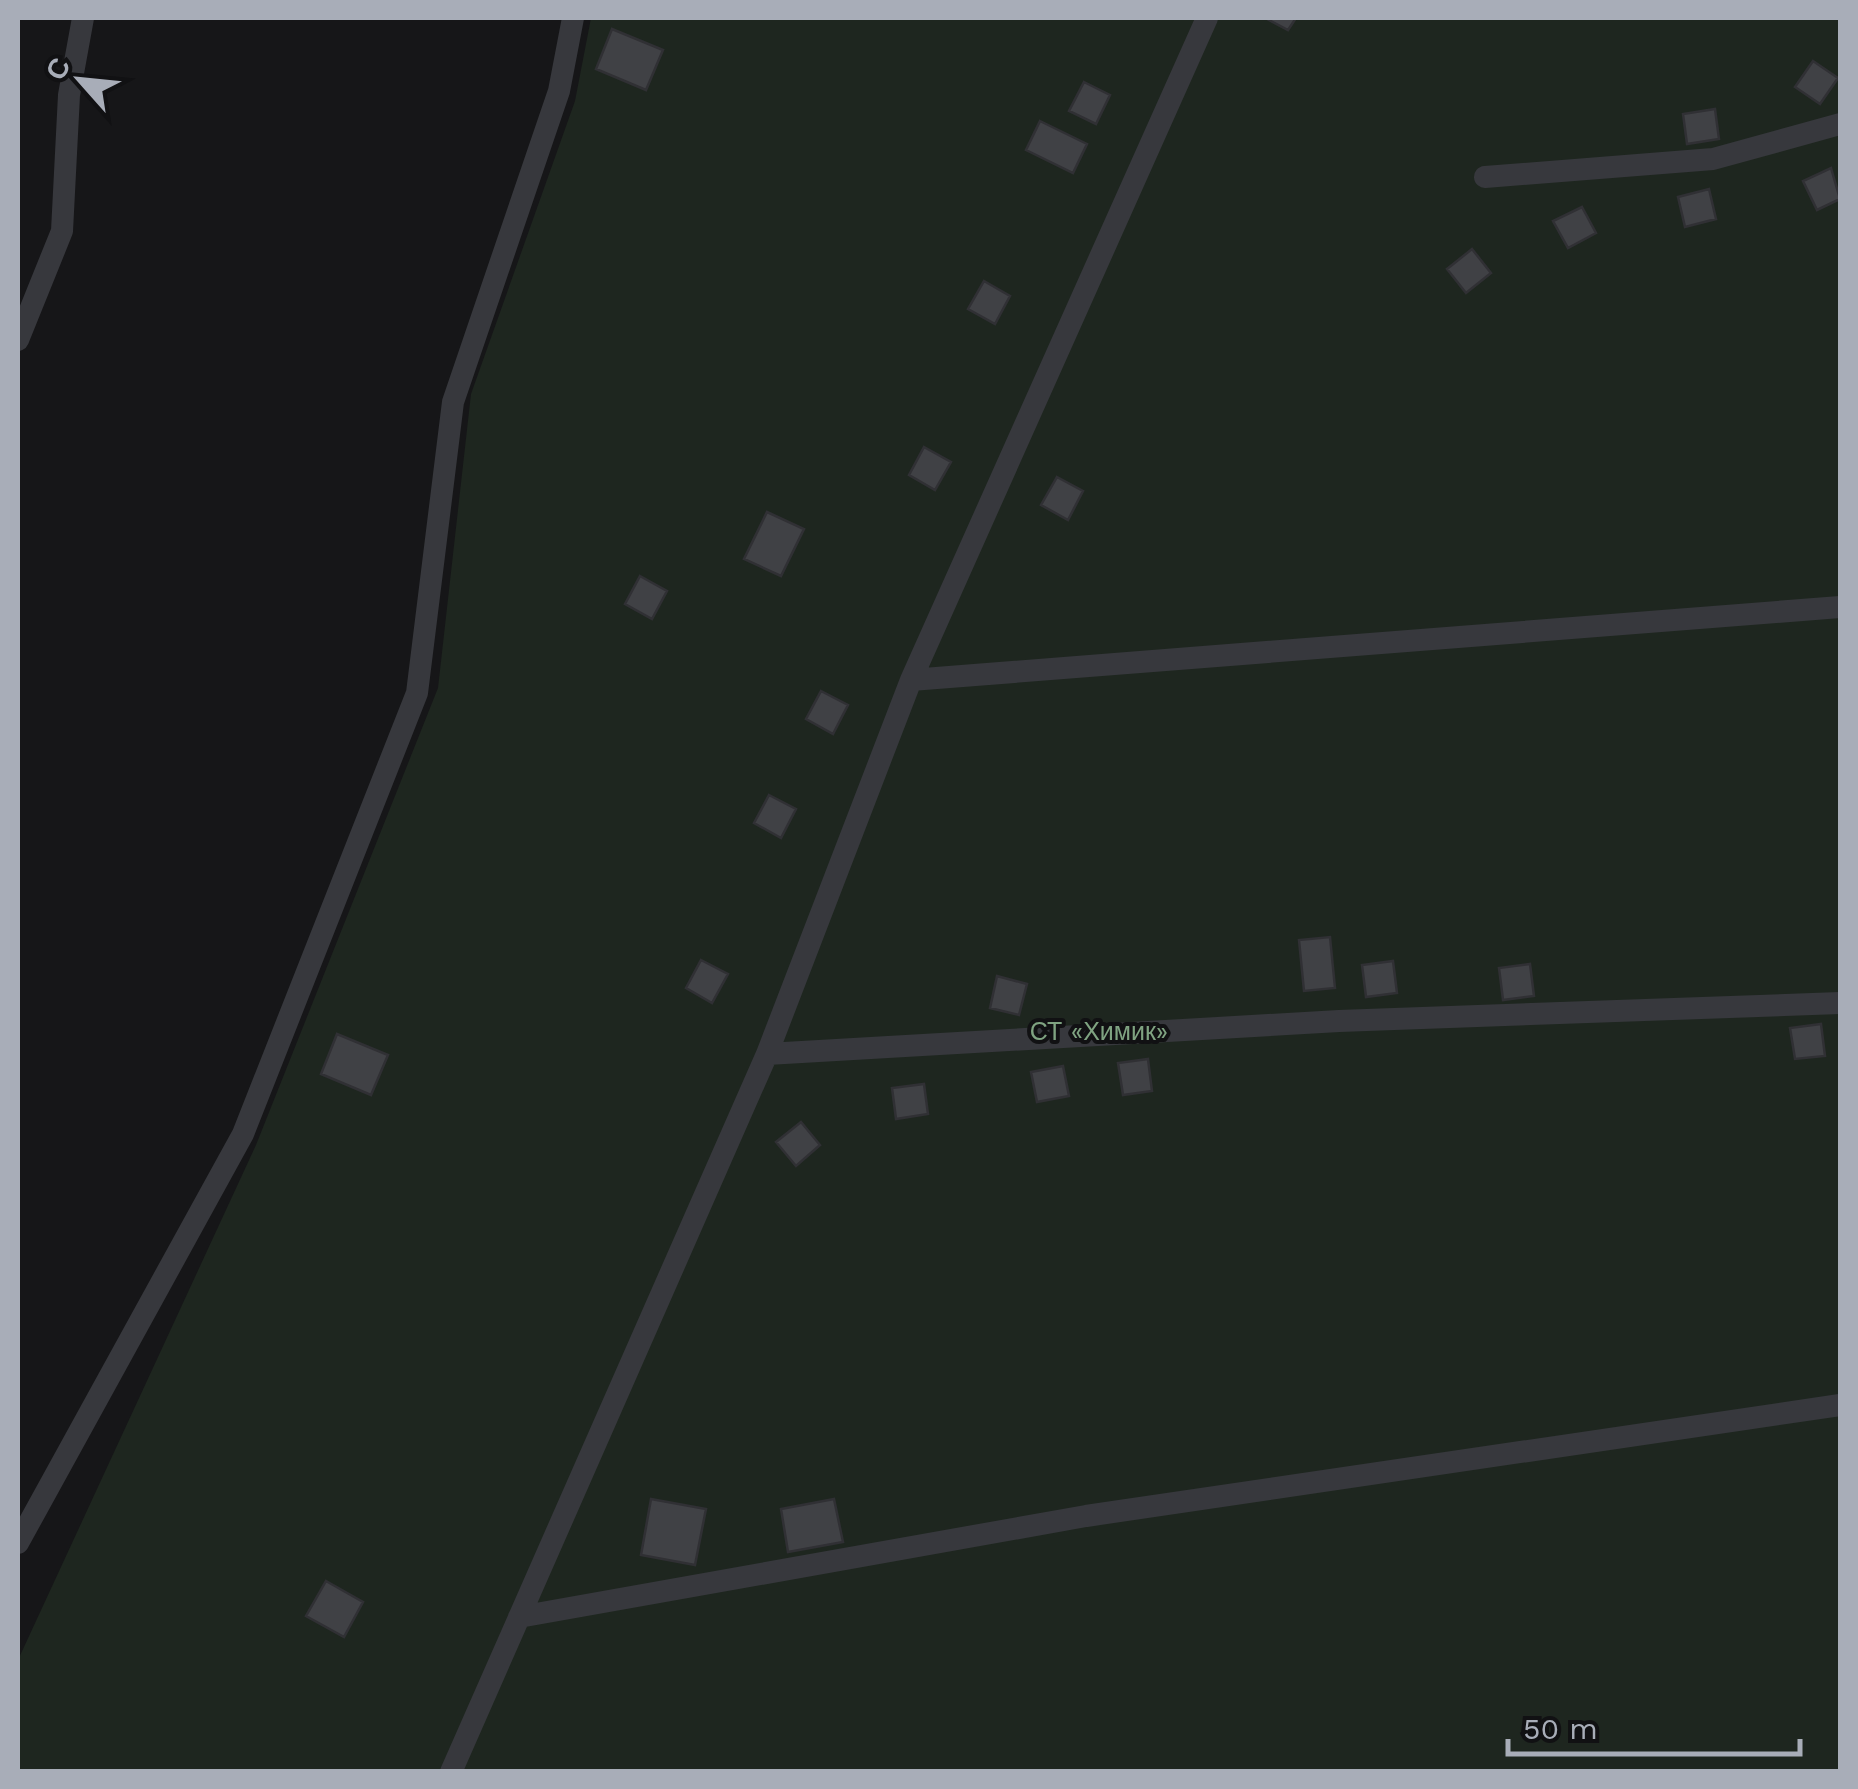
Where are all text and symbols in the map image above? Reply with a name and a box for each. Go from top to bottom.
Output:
north arrow [30,30,130,130]
text: С [39,52,77,85]
park label: СТ «Химик» [1030,1017,1168,1046]
scale bar [1508,1694,1800,1756]
text: 50 m [1523,1711,1598,1746]

